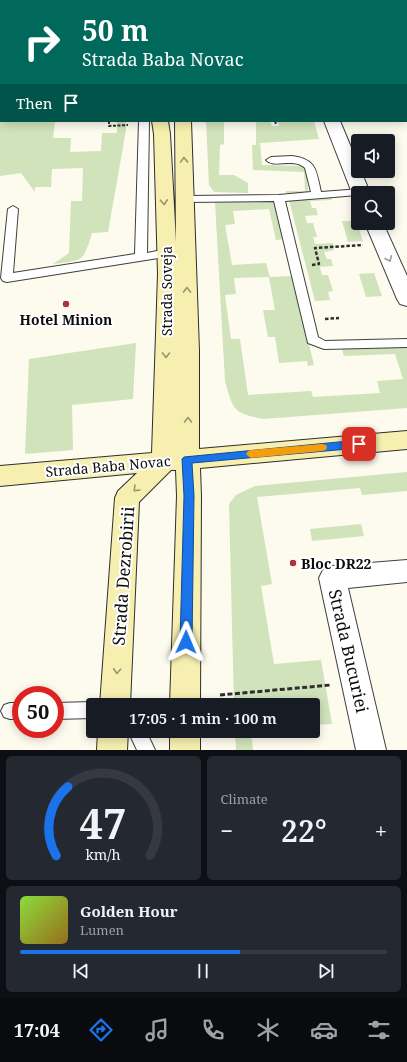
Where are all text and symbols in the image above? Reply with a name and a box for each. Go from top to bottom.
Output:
text: 50 m [82,11,149,49]
icon: right [16,16,68,68]
text: Strada Baba Novac [82,47,244,71]
icon: arrive [60,92,82,114]
text: Then [16,93,52,113]
map controls [351,134,395,230]
button: sound [351,134,395,178]
one-way arrow [180,157,189,163]
button: search [351,186,395,230]
one-way arrow [160,199,169,205]
street label: Strada Soveja [157,246,176,336]
one-way arrow [385,255,393,262]
one-way arrow [183,287,191,293]
marker: Hotel Minion [61,299,71,309]
place label: Hotel Minion [20,310,112,329]
one-way arrow [162,352,170,358]
one-way arrow [183,417,192,423]
pin [342,427,376,461]
icon: arrive [348,433,370,455]
street label: Strada Baba Novac [45,451,172,481]
one-way arrow [133,484,141,492]
street label: Strada Dezrobirii [107,505,139,646]
place label: Bloc DR22 [301,554,372,573]
marker: Bloc DR22 [288,558,298,568]
street label: Strada Bucuriei [324,587,374,715]
position arrow [165,621,207,663]
one-way arrow [112,668,121,674]
speed limit sign: 50 [12,686,64,738]
text: 17:05 · 1 min · 100 m [129,708,277,728]
text: Climate [221,790,268,808]
text: 47 [80,795,127,851]
text: 22° [281,810,327,851]
text: − [221,815,233,845]
text: + [375,815,387,845]
text: km/h [86,845,121,864]
text: Golden Hour [80,901,178,921]
text: Lumen [80,921,124,939]
icon: previous [70,960,92,982]
icon: pause [192,960,214,982]
icon: next [315,960,337,982]
icon: directions [87,1016,115,1044]
icon: music [143,1016,171,1044]
icon: phone [199,1016,227,1044]
icon: climate [254,1016,282,1044]
icon: car [310,1016,338,1044]
icon: filters [365,1016,393,1044]
text: 17:04 [14,1018,60,1042]

